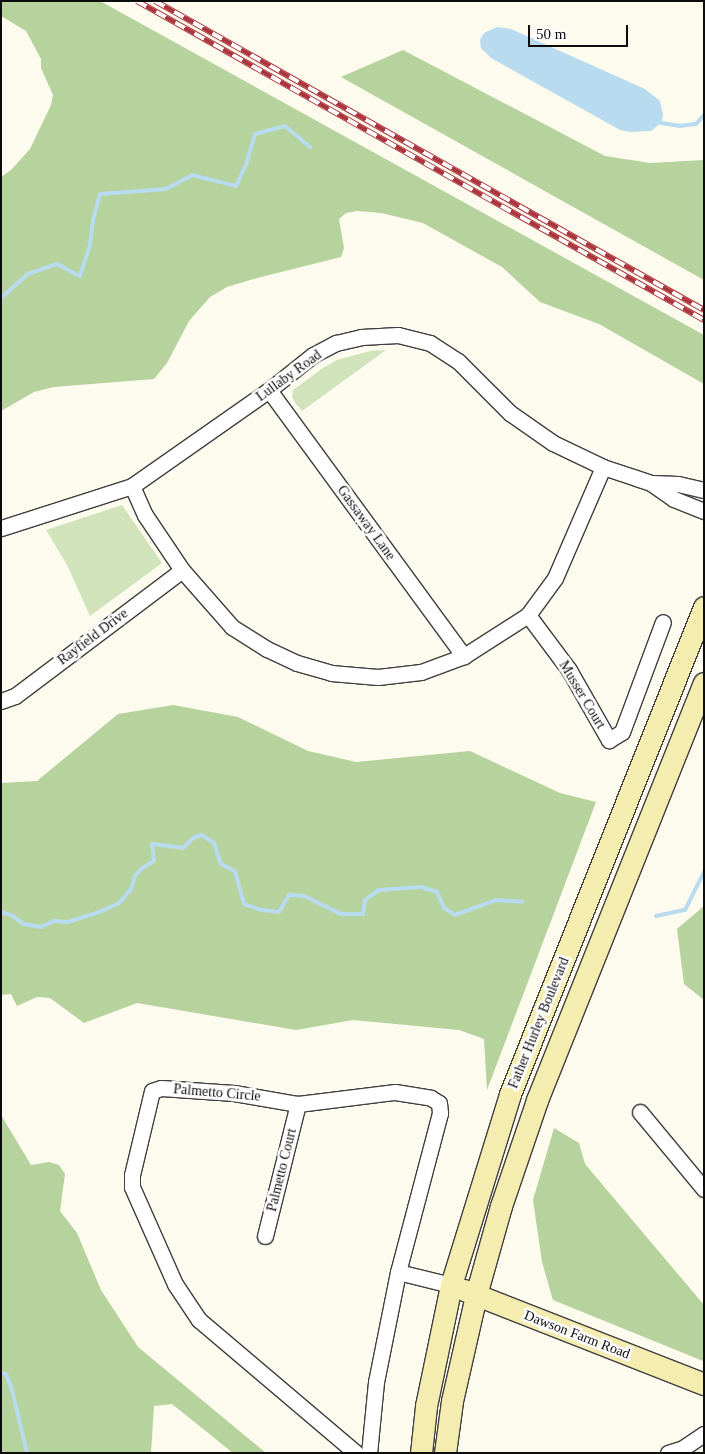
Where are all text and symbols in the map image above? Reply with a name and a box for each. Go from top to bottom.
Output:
scale bar [530,15,630,47]
text: 50 m [536,26,566,42]
street label: Lullaby Road [253,347,325,405]
street label: Gassaway Lane [333,482,399,564]
street label: Rayfield Drive [55,605,131,669]
street label: Musser Court [555,658,609,732]
street label: Father Hurley Boulevard [505,955,573,1091]
street label: Palmetto Circle [173,1081,261,1105]
street label: Palmetto Court [264,1127,300,1213]
street label: Dawson Farm Road [522,1307,632,1363]

